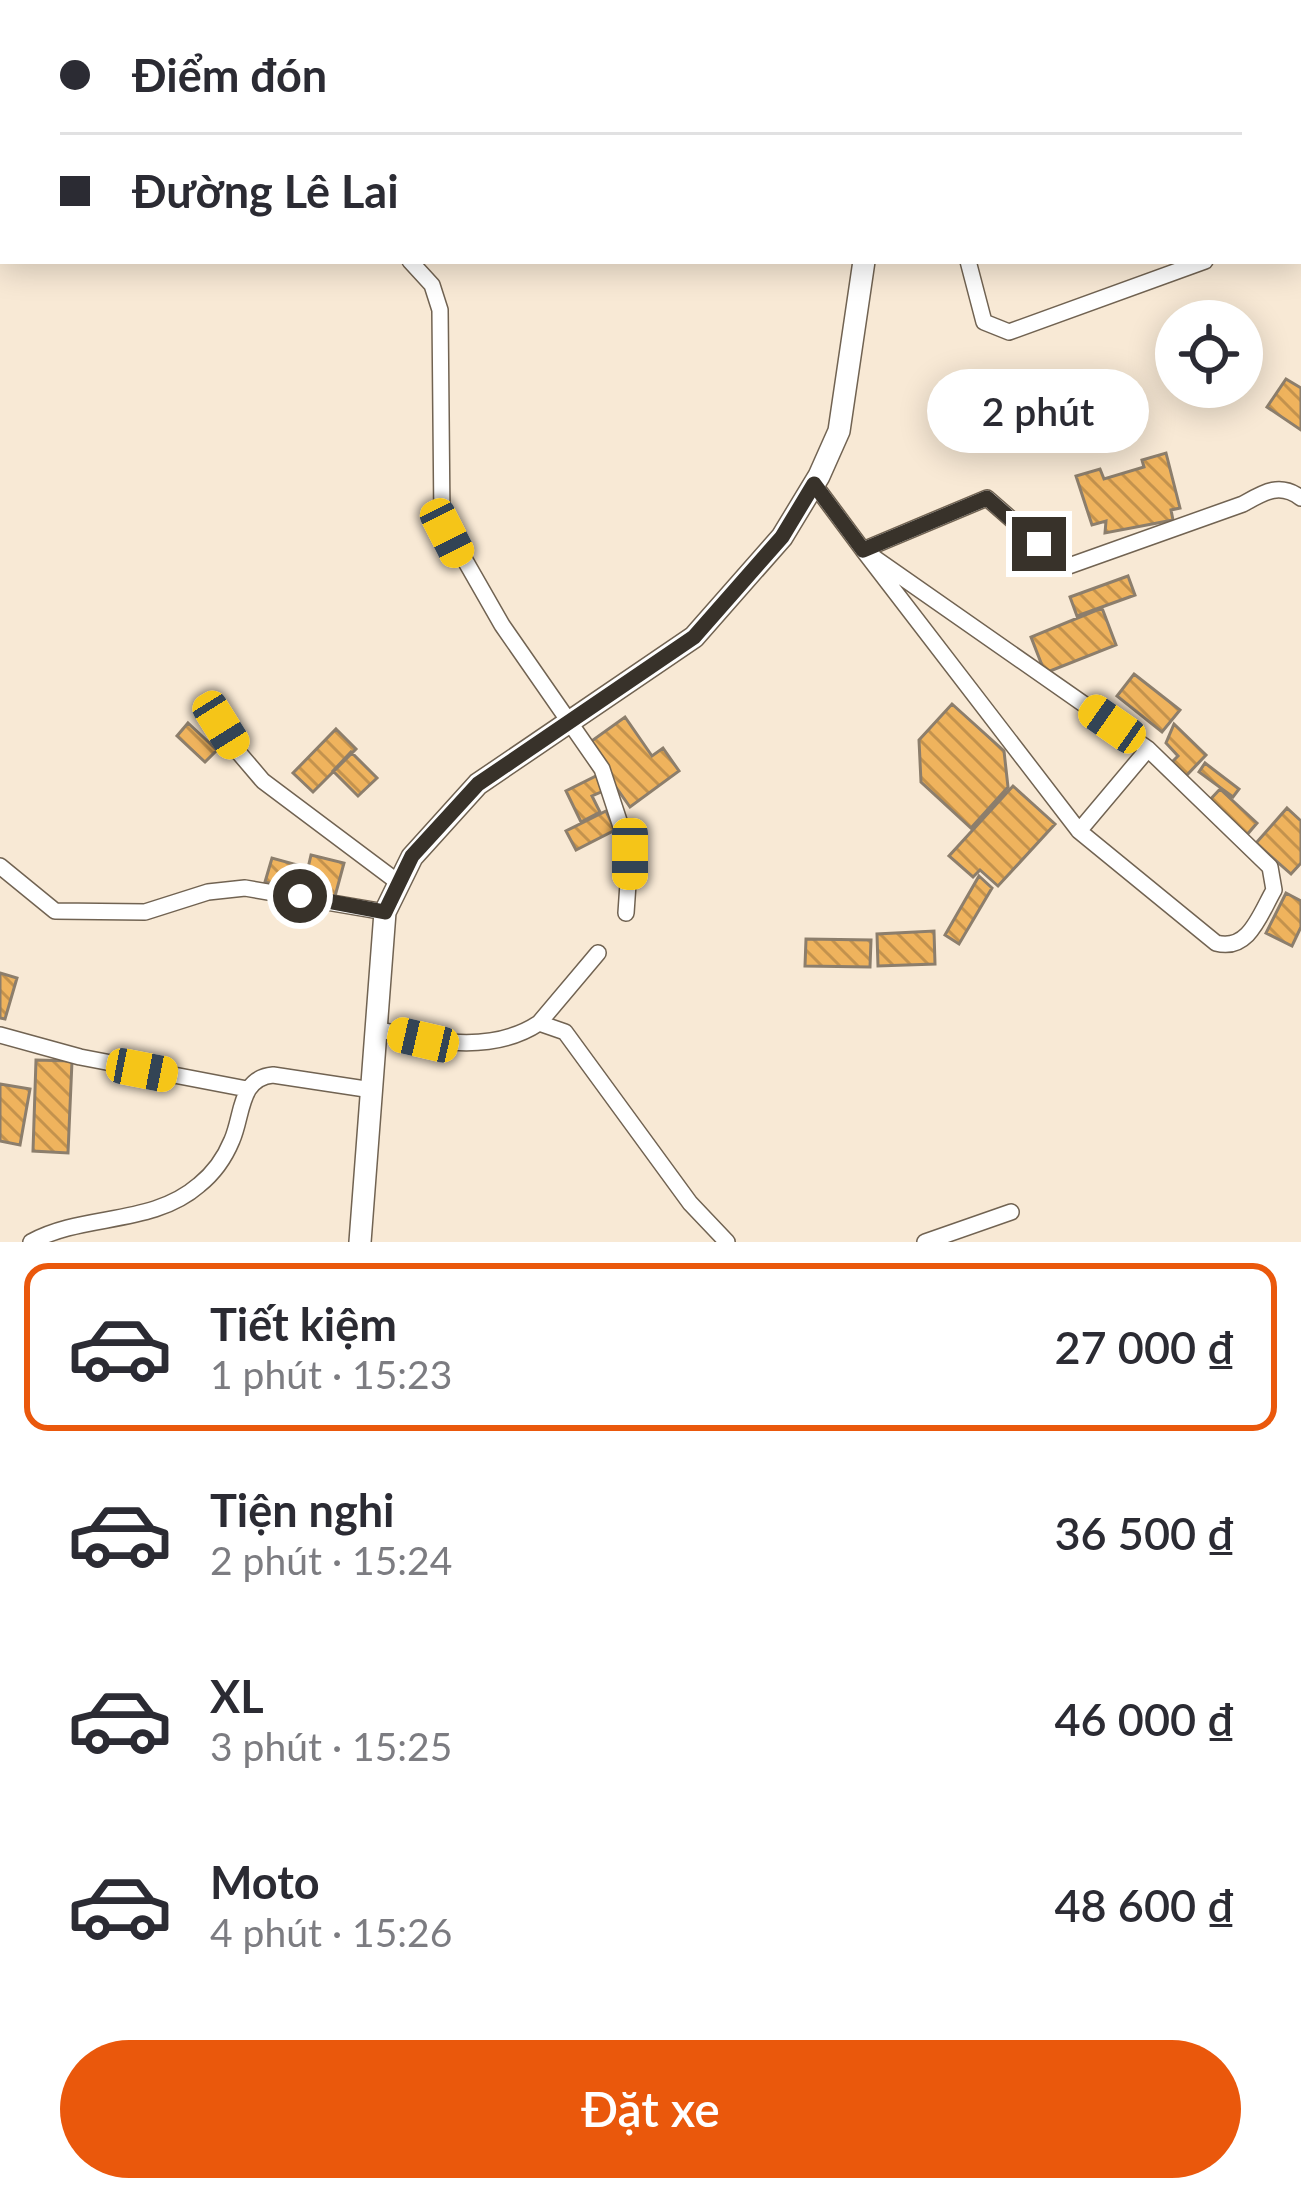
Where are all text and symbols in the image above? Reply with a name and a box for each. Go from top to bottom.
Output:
text: Điểm đón [132,48,327,102]
text: Đường Lê Lai [132,164,399,218]
map controls [1155,300,1263,408]
button: locate [1155,300,1263,408]
callout: 2 phút [928,370,1150,454]
text: 2 phút [982,388,1094,434]
car [415,493,479,573]
route end [1012,517,1066,571]
car [187,685,255,765]
car [1072,689,1152,759]
car [612,818,648,890]
route start [273,869,327,923]
car [384,1014,462,1066]
car [103,1045,181,1095]
icon: car [66,1293,174,1401]
text: Tiết kiệm [210,1297,397,1351]
text: 27 000 ₫ [1054,1320,1235,1374]
text: 1 phút · 15:23 [210,1351,452,1397]
icon: car [66,1479,174,1587]
text: Tiện nghi [210,1483,395,1537]
text: 36 500 ₫ [1054,1506,1235,1560]
text: 2 phút · 15:24 [210,1537,452,1583]
icon: car [66,1665,174,1773]
text: XL [210,1669,264,1723]
text: 46 000 ₫ [1054,1692,1235,1746]
text: 3 phút · 15:25 [210,1723,452,1769]
icon: car [66,1851,174,1959]
text: Moto [210,1855,320,1909]
text: 48 600 ₫ [1054,1878,1235,1932]
text: 4 phút · 15:26 [210,1909,452,1955]
button: Đặt xe [60,2040,1241,2178]

